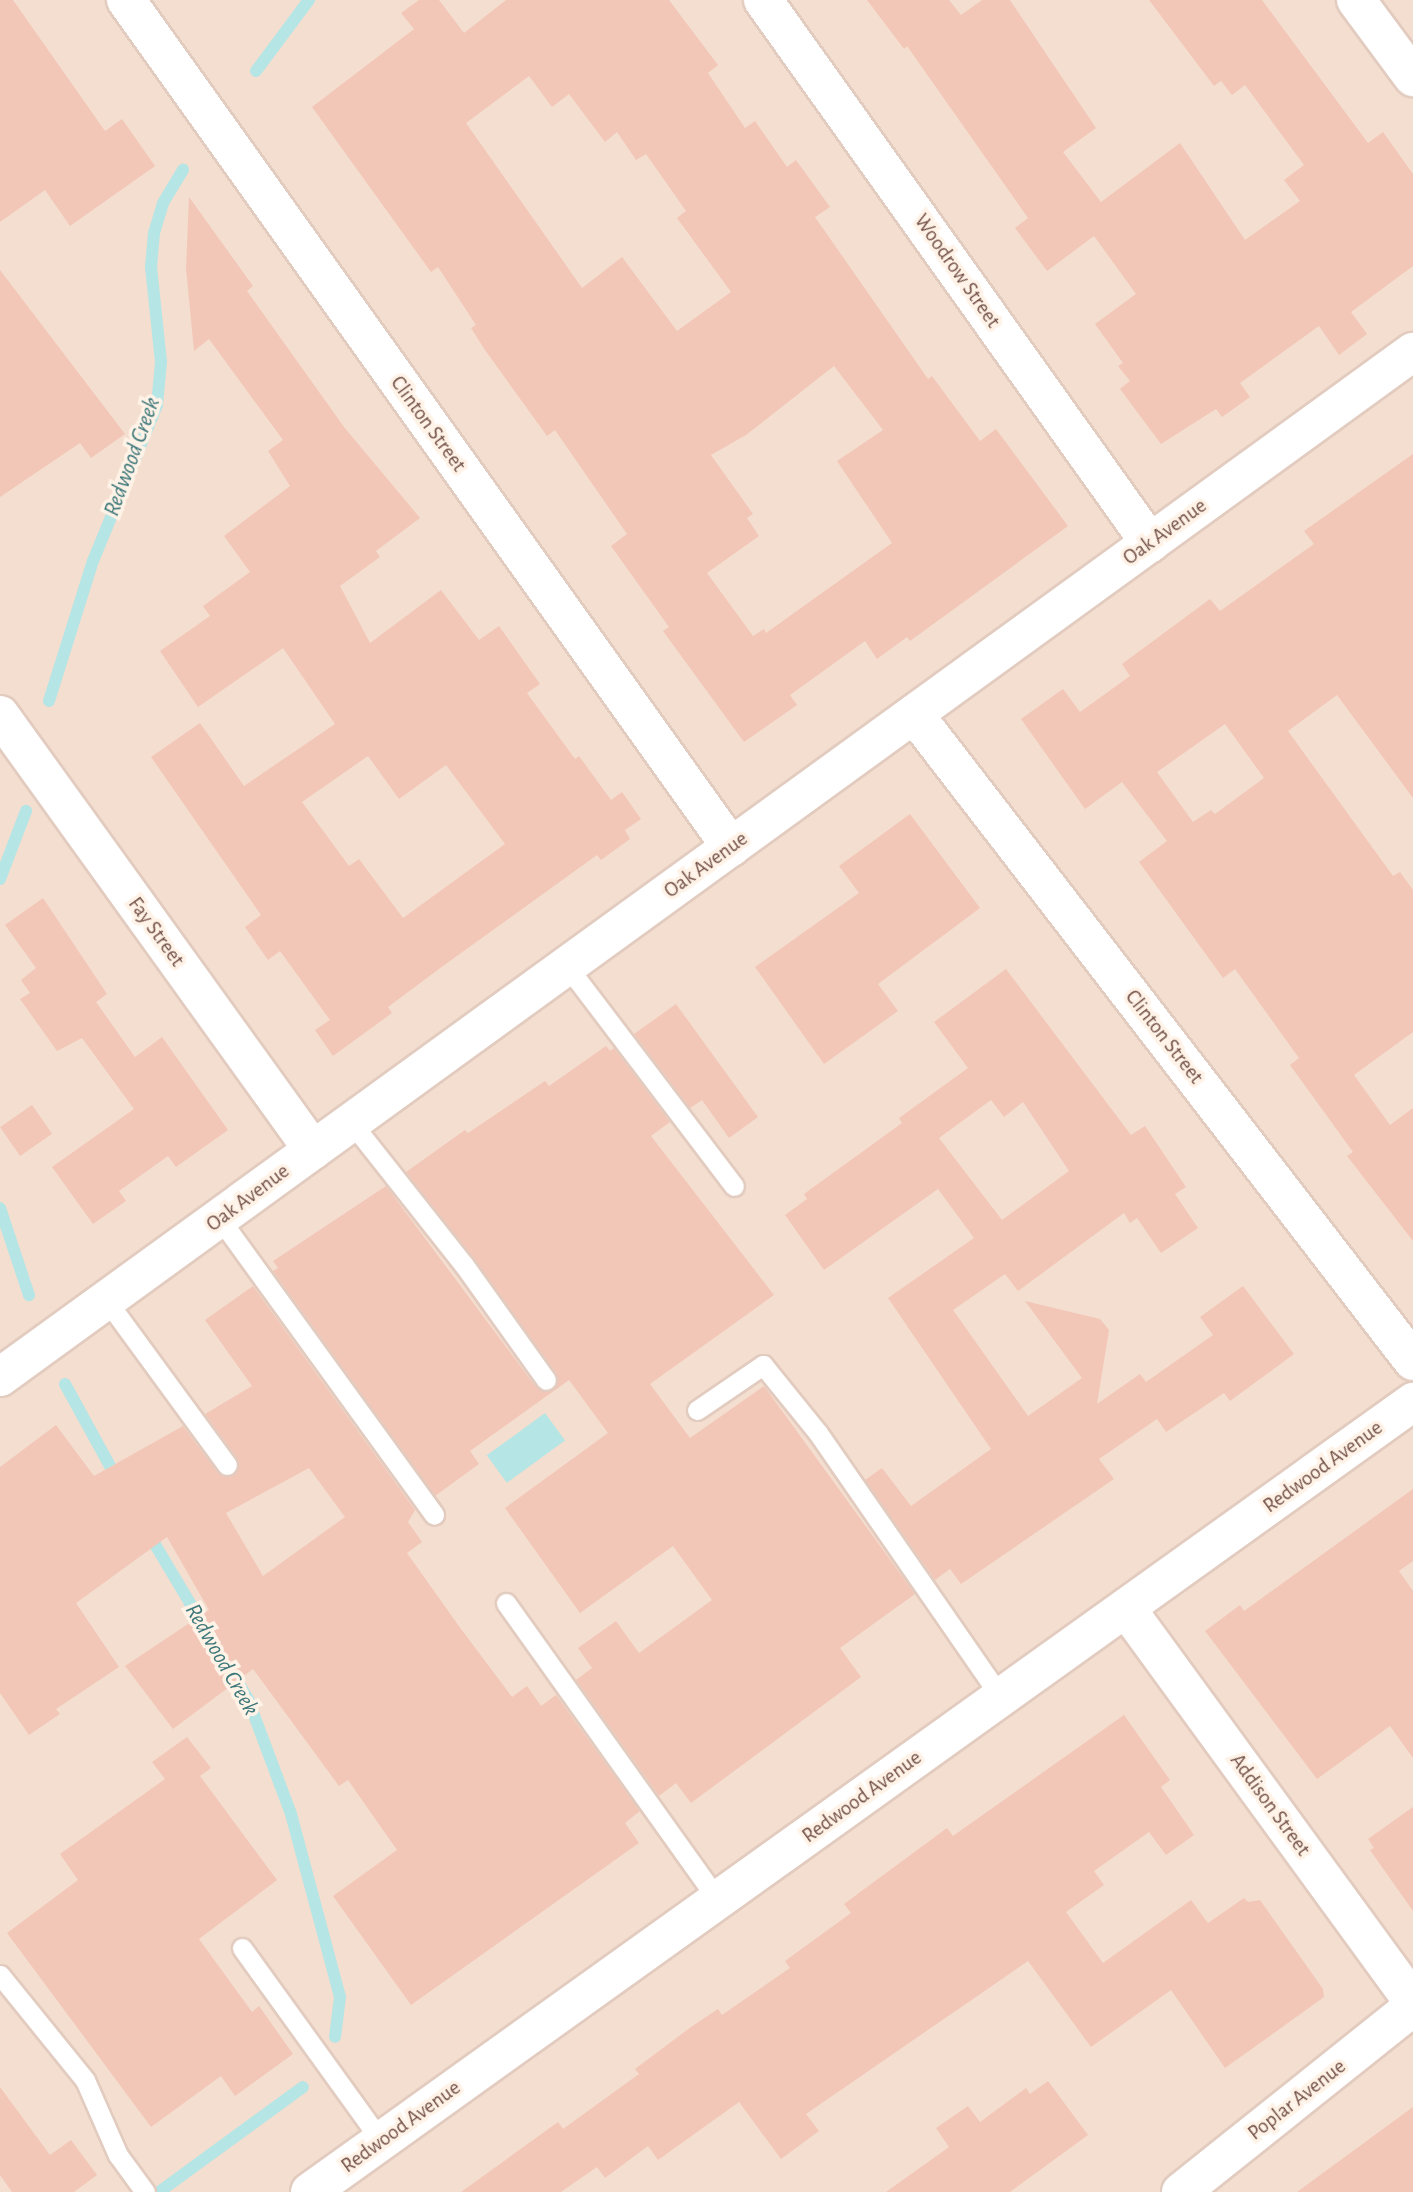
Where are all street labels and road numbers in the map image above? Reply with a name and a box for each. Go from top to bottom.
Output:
street label: Woodrow Street [908,209,1006,333]
street label: Clinton Street [385,371,471,477]
street label: Oak Avenue [1118,493,1212,571]
street label: Oak Avenue [659,826,753,904]
street label: Fay Street [122,892,190,972]
street label: Clinton Street [1120,985,1208,1089]
street label: Oak Avenue [202,1159,294,1237]
street label: Redwood Avenue [1258,1415,1388,1519]
street label: Redwood Avenue [797,1745,927,1849]
street label: Addison Street [1224,1749,1316,1861]
street label: Poplar Avenue [1243,2054,1351,2146]
street label: Redwood Avenue [336,2075,466,2179]

